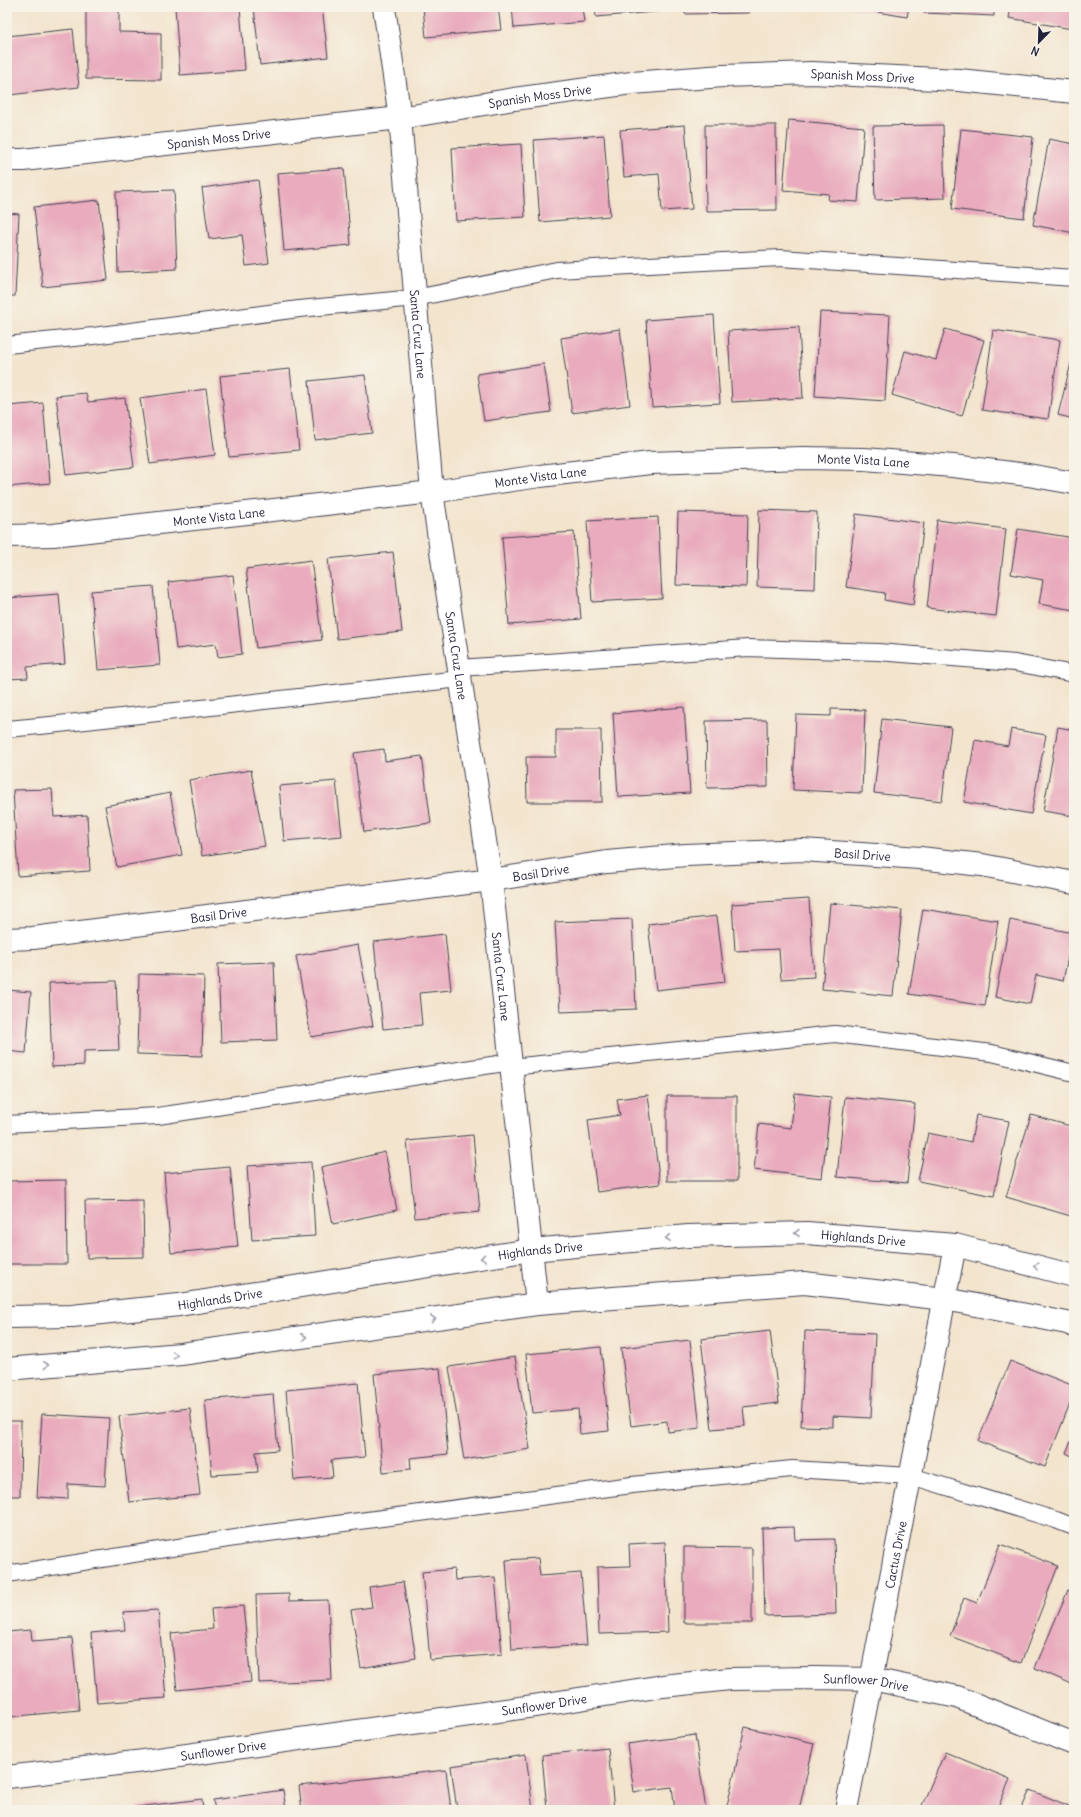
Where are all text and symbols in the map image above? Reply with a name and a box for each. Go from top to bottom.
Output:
north arrow [1019,22,1059,62]
text: N [1029,43,1041,59]
street label: Spanish Moss Drive [810,65,915,85]
street label: Spanish Moss Drive [487,81,592,111]
street label: Spanish Moss Drive [166,125,271,151]
street label: Santa Cruz Lane [407,289,430,379]
street label: Monte Vista Lane [817,451,910,470]
street label: Monte Vista Lane [493,463,587,490]
street label: Monte Vista Lane [172,503,266,529]
street label: Santa Cruz Lane [443,610,471,701]
street label: Basil Drive [833,845,891,864]
street label: Basil Drive [511,861,570,884]
street label: Basil Drive [189,903,248,926]
street label: Santa Cruz Lane [489,931,514,1022]
street label: Highlands Drive [820,1227,906,1248]
one-way arrow [794,1229,800,1237]
one-way arrow [664,1233,671,1242]
street label: Highlands Drive [497,1238,583,1263]
one-way arrow [480,1253,486,1262]
one-way arrow [1033,1262,1040,1271]
street label: Highlands Drive [177,1285,263,1313]
one-way arrow [430,1315,436,1324]
one-way arrow [301,1333,307,1342]
one-way arrow [172,1350,178,1359]
one-way arrow [43,1361,49,1370]
street label: Cactus Drive [881,1520,909,1590]
street label: Sunflower Drive [823,1671,910,1694]
street label: Sunflower Drive [500,1690,588,1718]
street label: Sunflower Drive [180,1736,267,1763]

